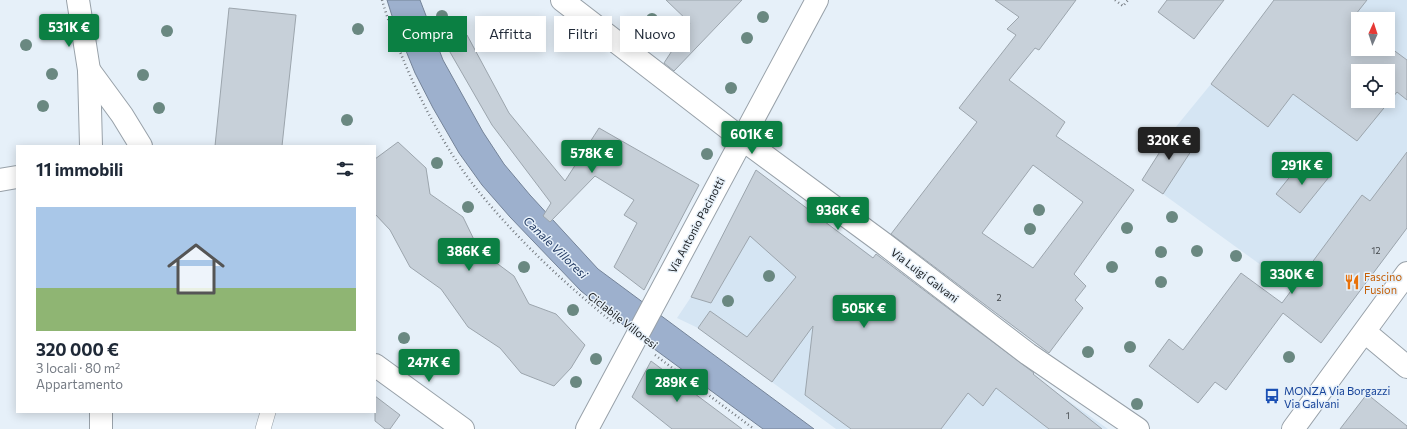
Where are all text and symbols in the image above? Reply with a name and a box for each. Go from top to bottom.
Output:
north arrow [1351,12,1395,56]
map controls [1351,12,1395,108]
pin: 531K € [36,14,102,48]
chip: Compra [388,16,467,52]
chip: Affitta [475,16,546,52]
chip: Filtri [554,16,612,52]
chip: Nuovo [620,16,690,52]
text: 531K € [48,19,90,35]
button: locate [1351,64,1395,108]
pin: 601K € [719,121,785,155]
text: 601K € [730,126,774,142]
pin: 320K € [1136,127,1202,161]
text: 320K € [1147,132,1191,148]
pin: 578K € [559,140,625,174]
text: 578K € [570,145,614,161]
pin: 291K € [1269,152,1335,186]
text: 291K € [1281,157,1323,173]
icon: filters [334,158,356,180]
text: 11 immobili [36,159,123,180]
street label: Via Antonio Pacinotti [665,175,727,275]
pin: 936K € [805,197,871,231]
text: 936K € [816,202,860,218]
water label: Canale Villoresi [521,213,592,282]
icon: home [160,233,232,305]
pin: 386K € [436,238,502,272]
text: 386K € [447,243,491,259]
street label: Via Luigi Galvani [889,245,962,305]
house number: 12 [1372,245,1380,256]
pin: 330K € [1259,261,1325,295]
text: 330K € [1270,266,1314,282]
place label: Fascino Fusion [1364,270,1402,296]
restaurant icon: Fascino Fusion [1343,273,1361,291]
street label: Ciclabile Villoresi [586,289,661,351]
house number: 2 [997,292,1002,303]
pin: 505K € [831,295,897,329]
text: 505K € [842,300,886,316]
text: 320 000 € [36,339,119,360]
pin: 247K € [396,349,462,383]
text: 247K € [408,354,450,370]
text: 3 locali · 80 m² [36,360,120,376]
pin: 289K € [644,369,710,403]
text: 289K € [655,374,699,390]
text: Appartamento [36,376,123,392]
place label: MONZA Via Borgazzi Via Galvani [1284,384,1391,410]
bus stop icon: MONZA Via Borgazzi Via Galvani [1263,387,1281,405]
house number: 1 [1066,410,1070,421]

